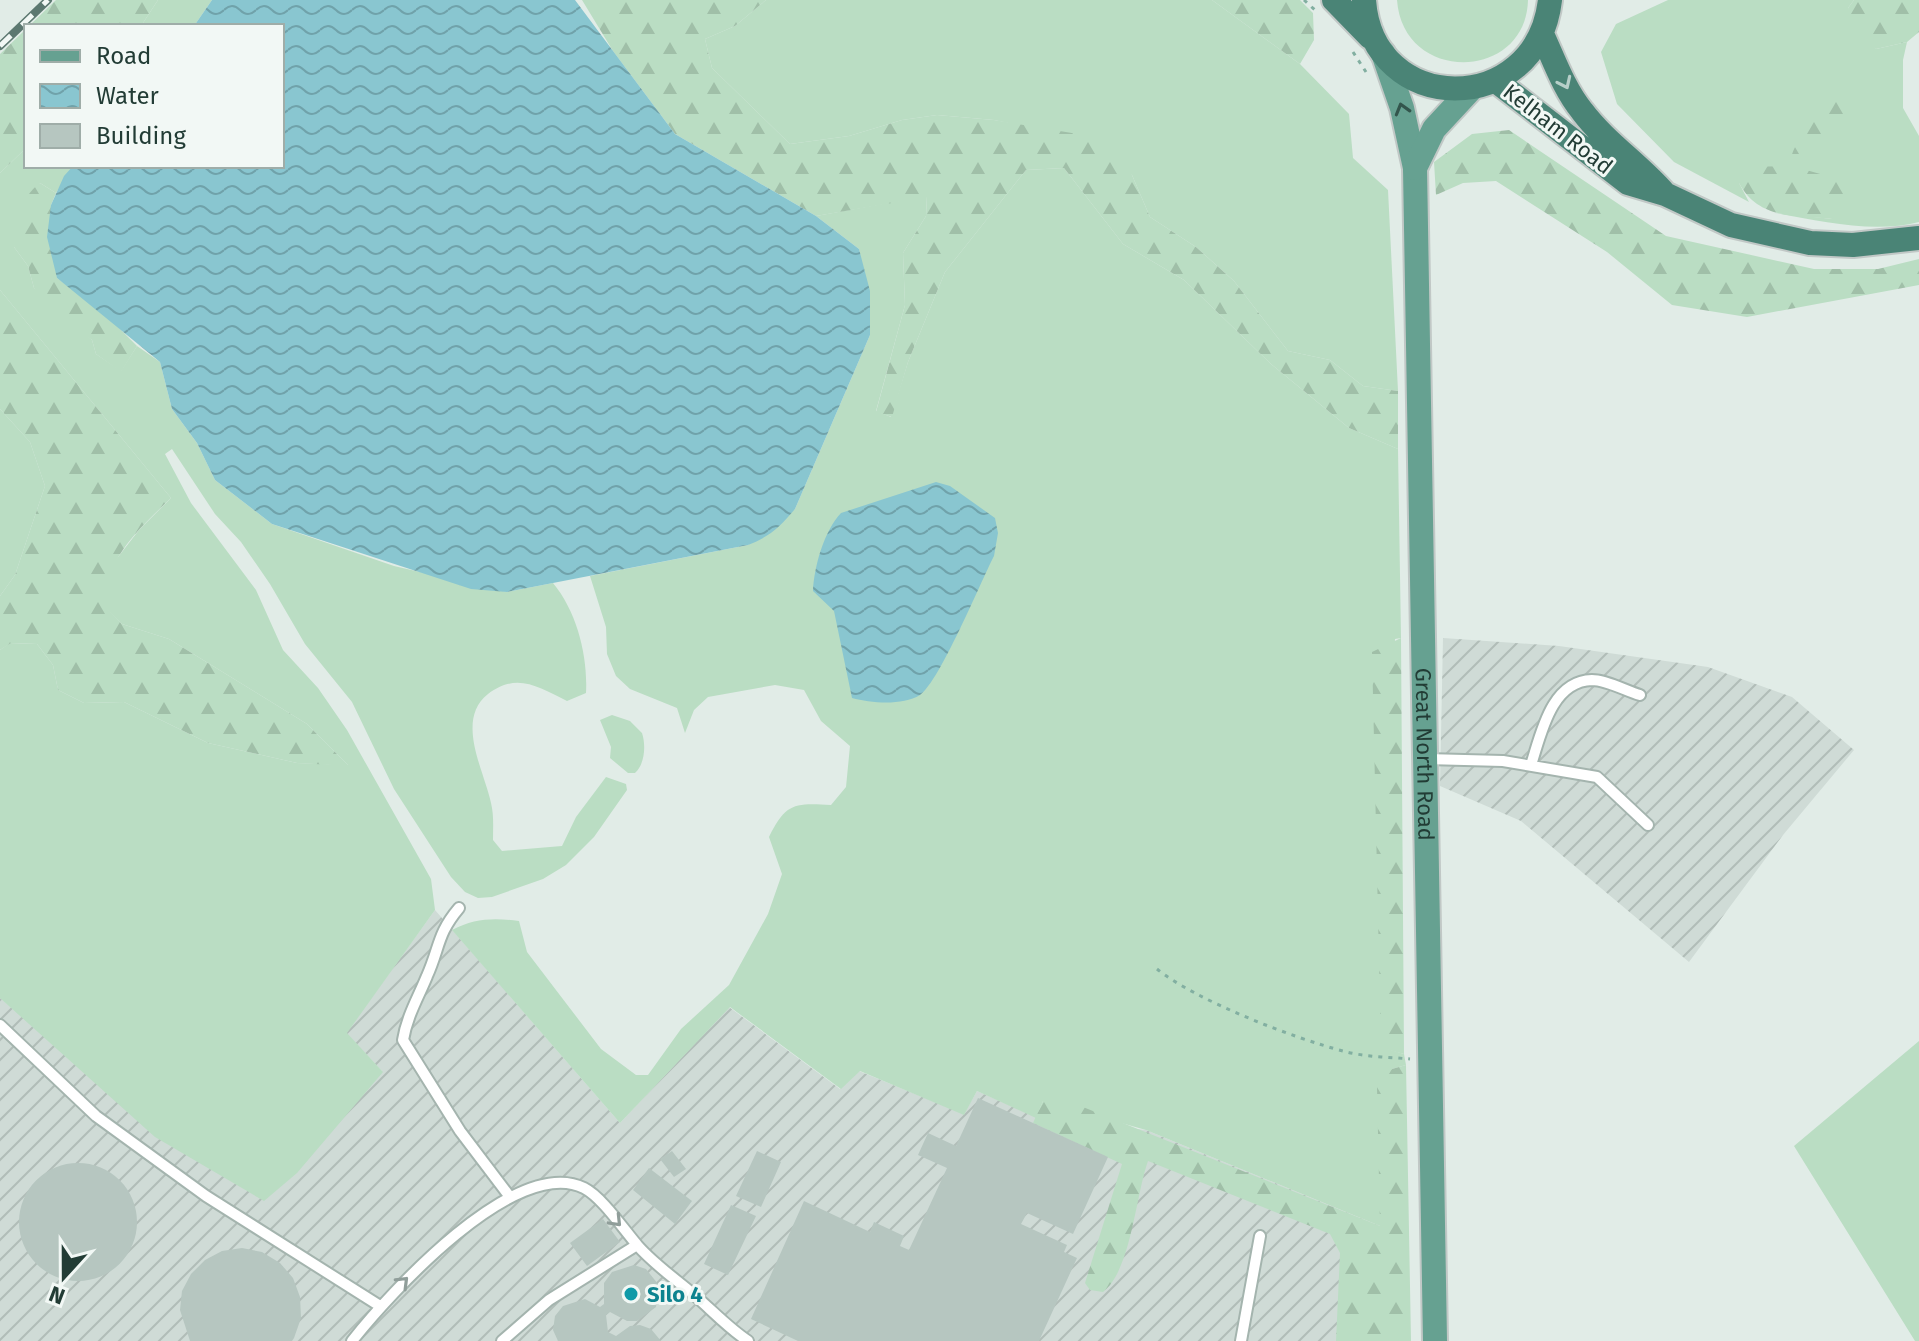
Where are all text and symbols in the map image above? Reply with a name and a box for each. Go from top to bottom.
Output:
legend [24,24,284,168]
text: Road [96,42,151,70]
one-way arrow [1555,75,1571,89]
street label: Kelham Road [1498,78,1618,180]
text: Water [96,82,160,110]
one-way arrow [1395,103,1411,117]
text: Building [96,122,186,150]
street label: Great North Road [1410,668,1440,841]
one-way arrow [607,1212,622,1226]
north arrow [24,1237,104,1317]
one-way arrow [394,1277,408,1292]
text: N [45,1280,69,1310]
place label: Silo 4 [647,1281,703,1308]
marker: Silo 4 [622,1285,640,1303]

